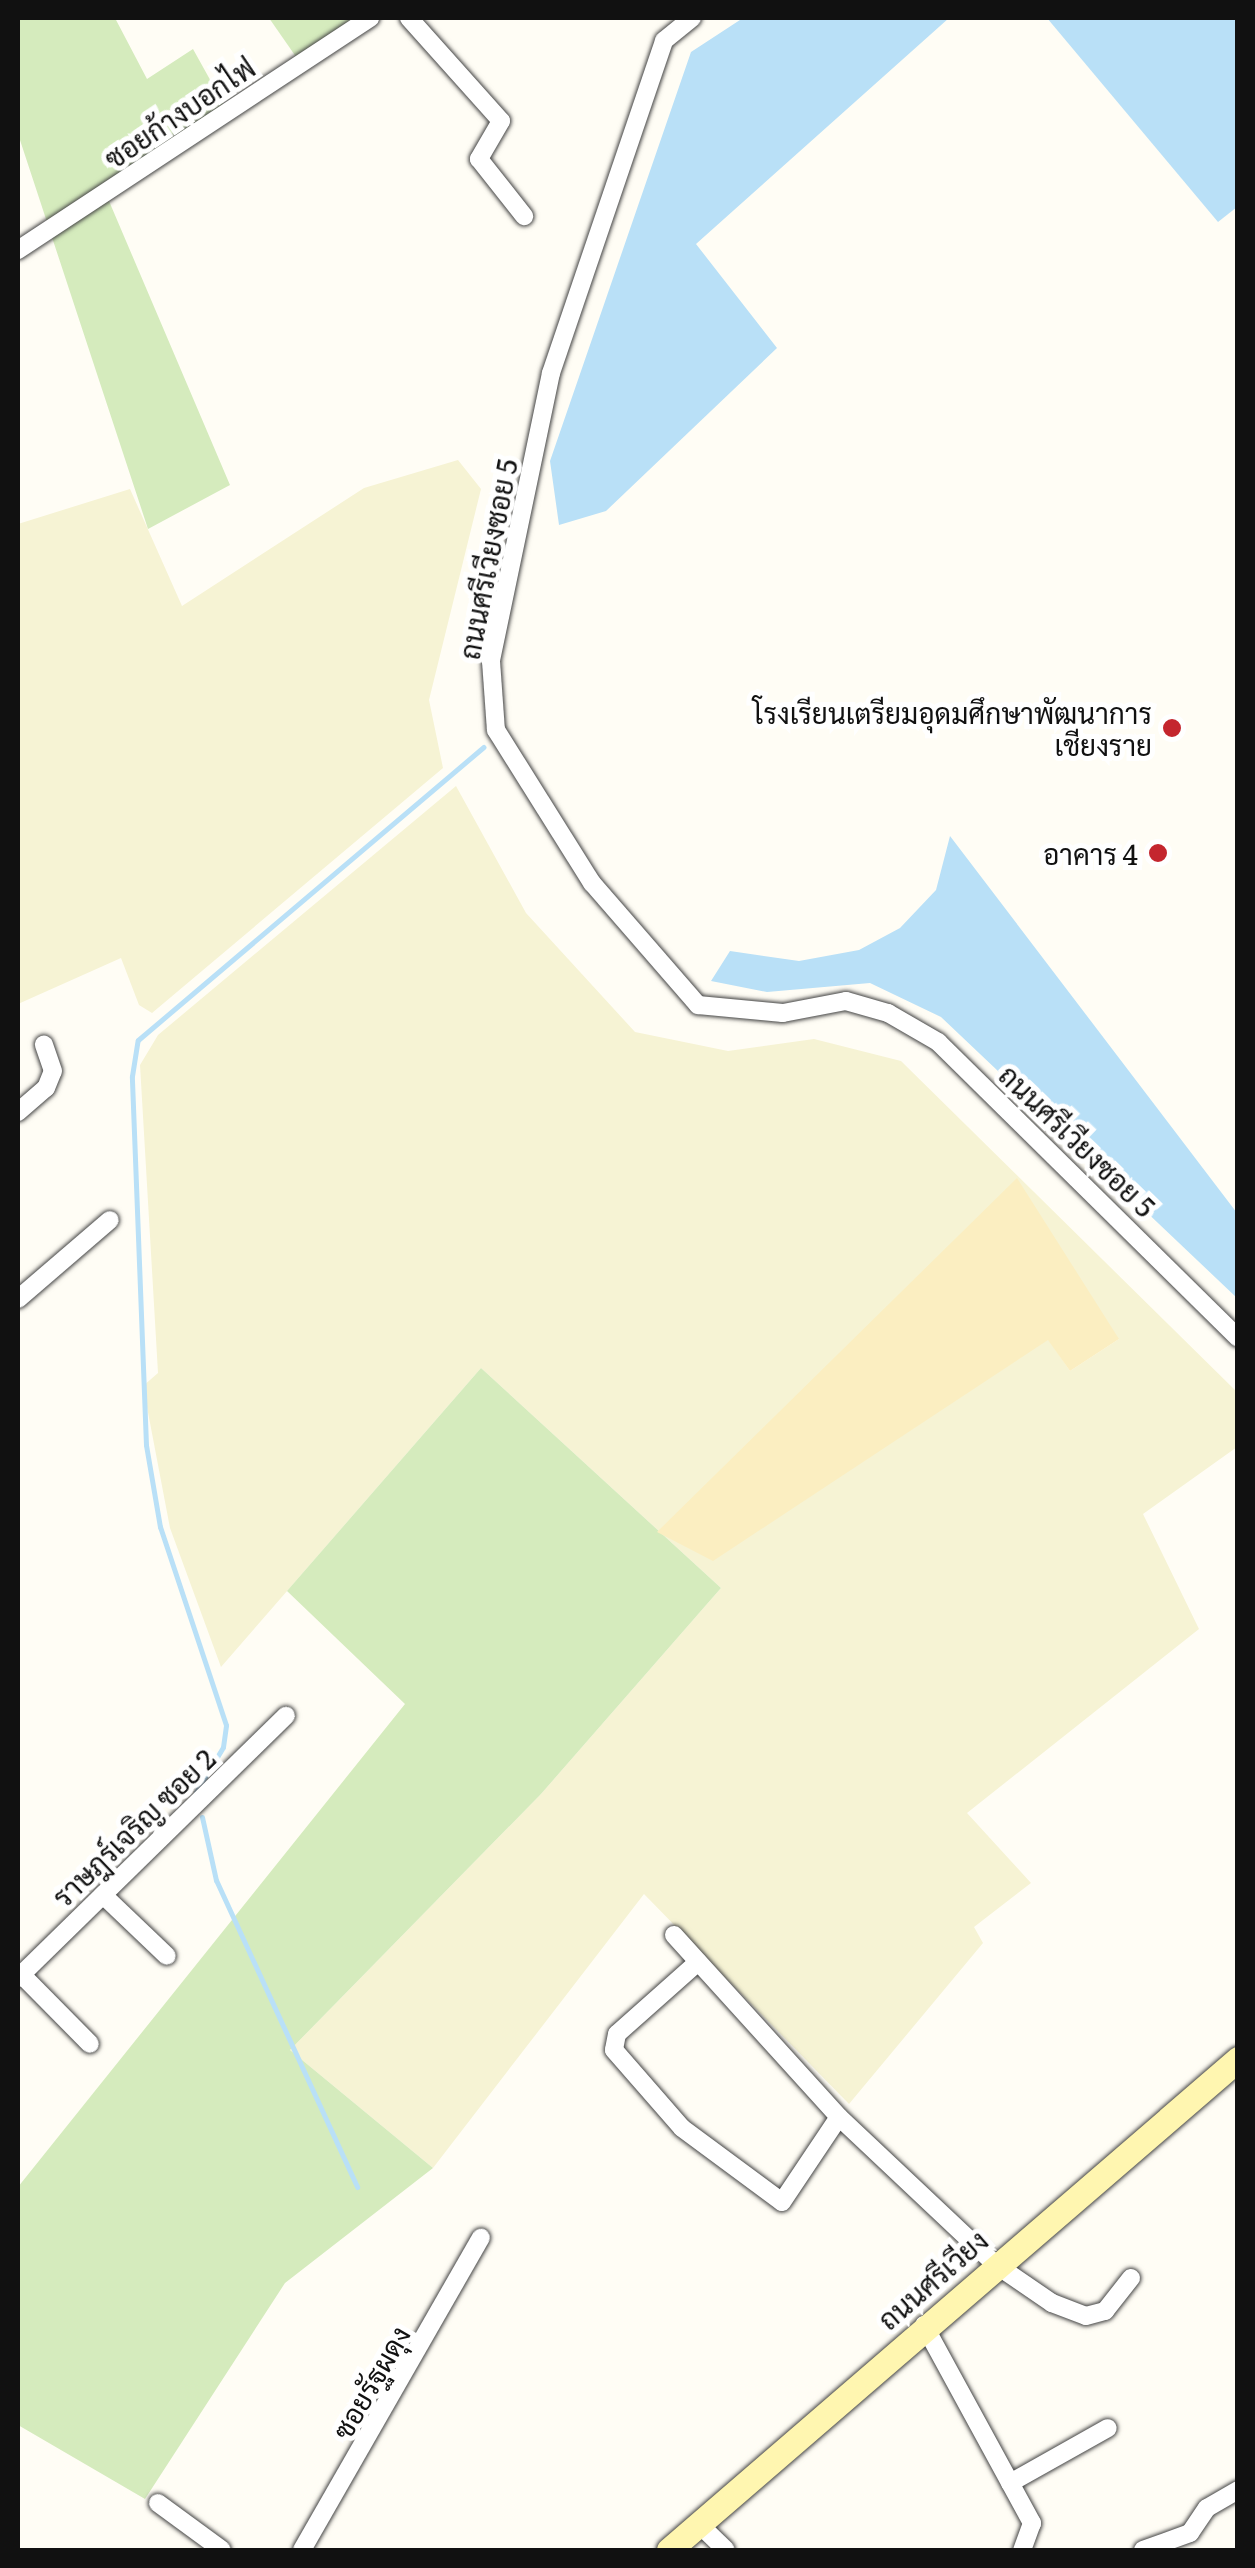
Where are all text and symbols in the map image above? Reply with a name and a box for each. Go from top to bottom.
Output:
street label: ซอยก้างบอกไฟ [98,49,260,175]
street label: ถนนศรีเวียงซอย 5 [451,456,523,662]
place label: โรงเรียนเตรียมอุดมศึกษาพัฒนาการ เชียงราย [753,695,1152,761]
marker: โรงเรียนเตรียมอุดมศึกษาพัฒนาการ เชียงราย [1161,717,1183,739]
place label: อาคาร 4 [1043,836,1138,870]
marker: อาคาร 4 [1147,842,1169,864]
street label: ถนนศรีเวียงซอย 5 [993,1057,1163,1223]
street label: ราษฎร์เจริญ ซอย 2 [45,1741,221,1913]
street label: ถนนศรีเวียง [870,2222,994,2336]
street label: ซอยรัฐผดุง [324,2319,416,2445]

